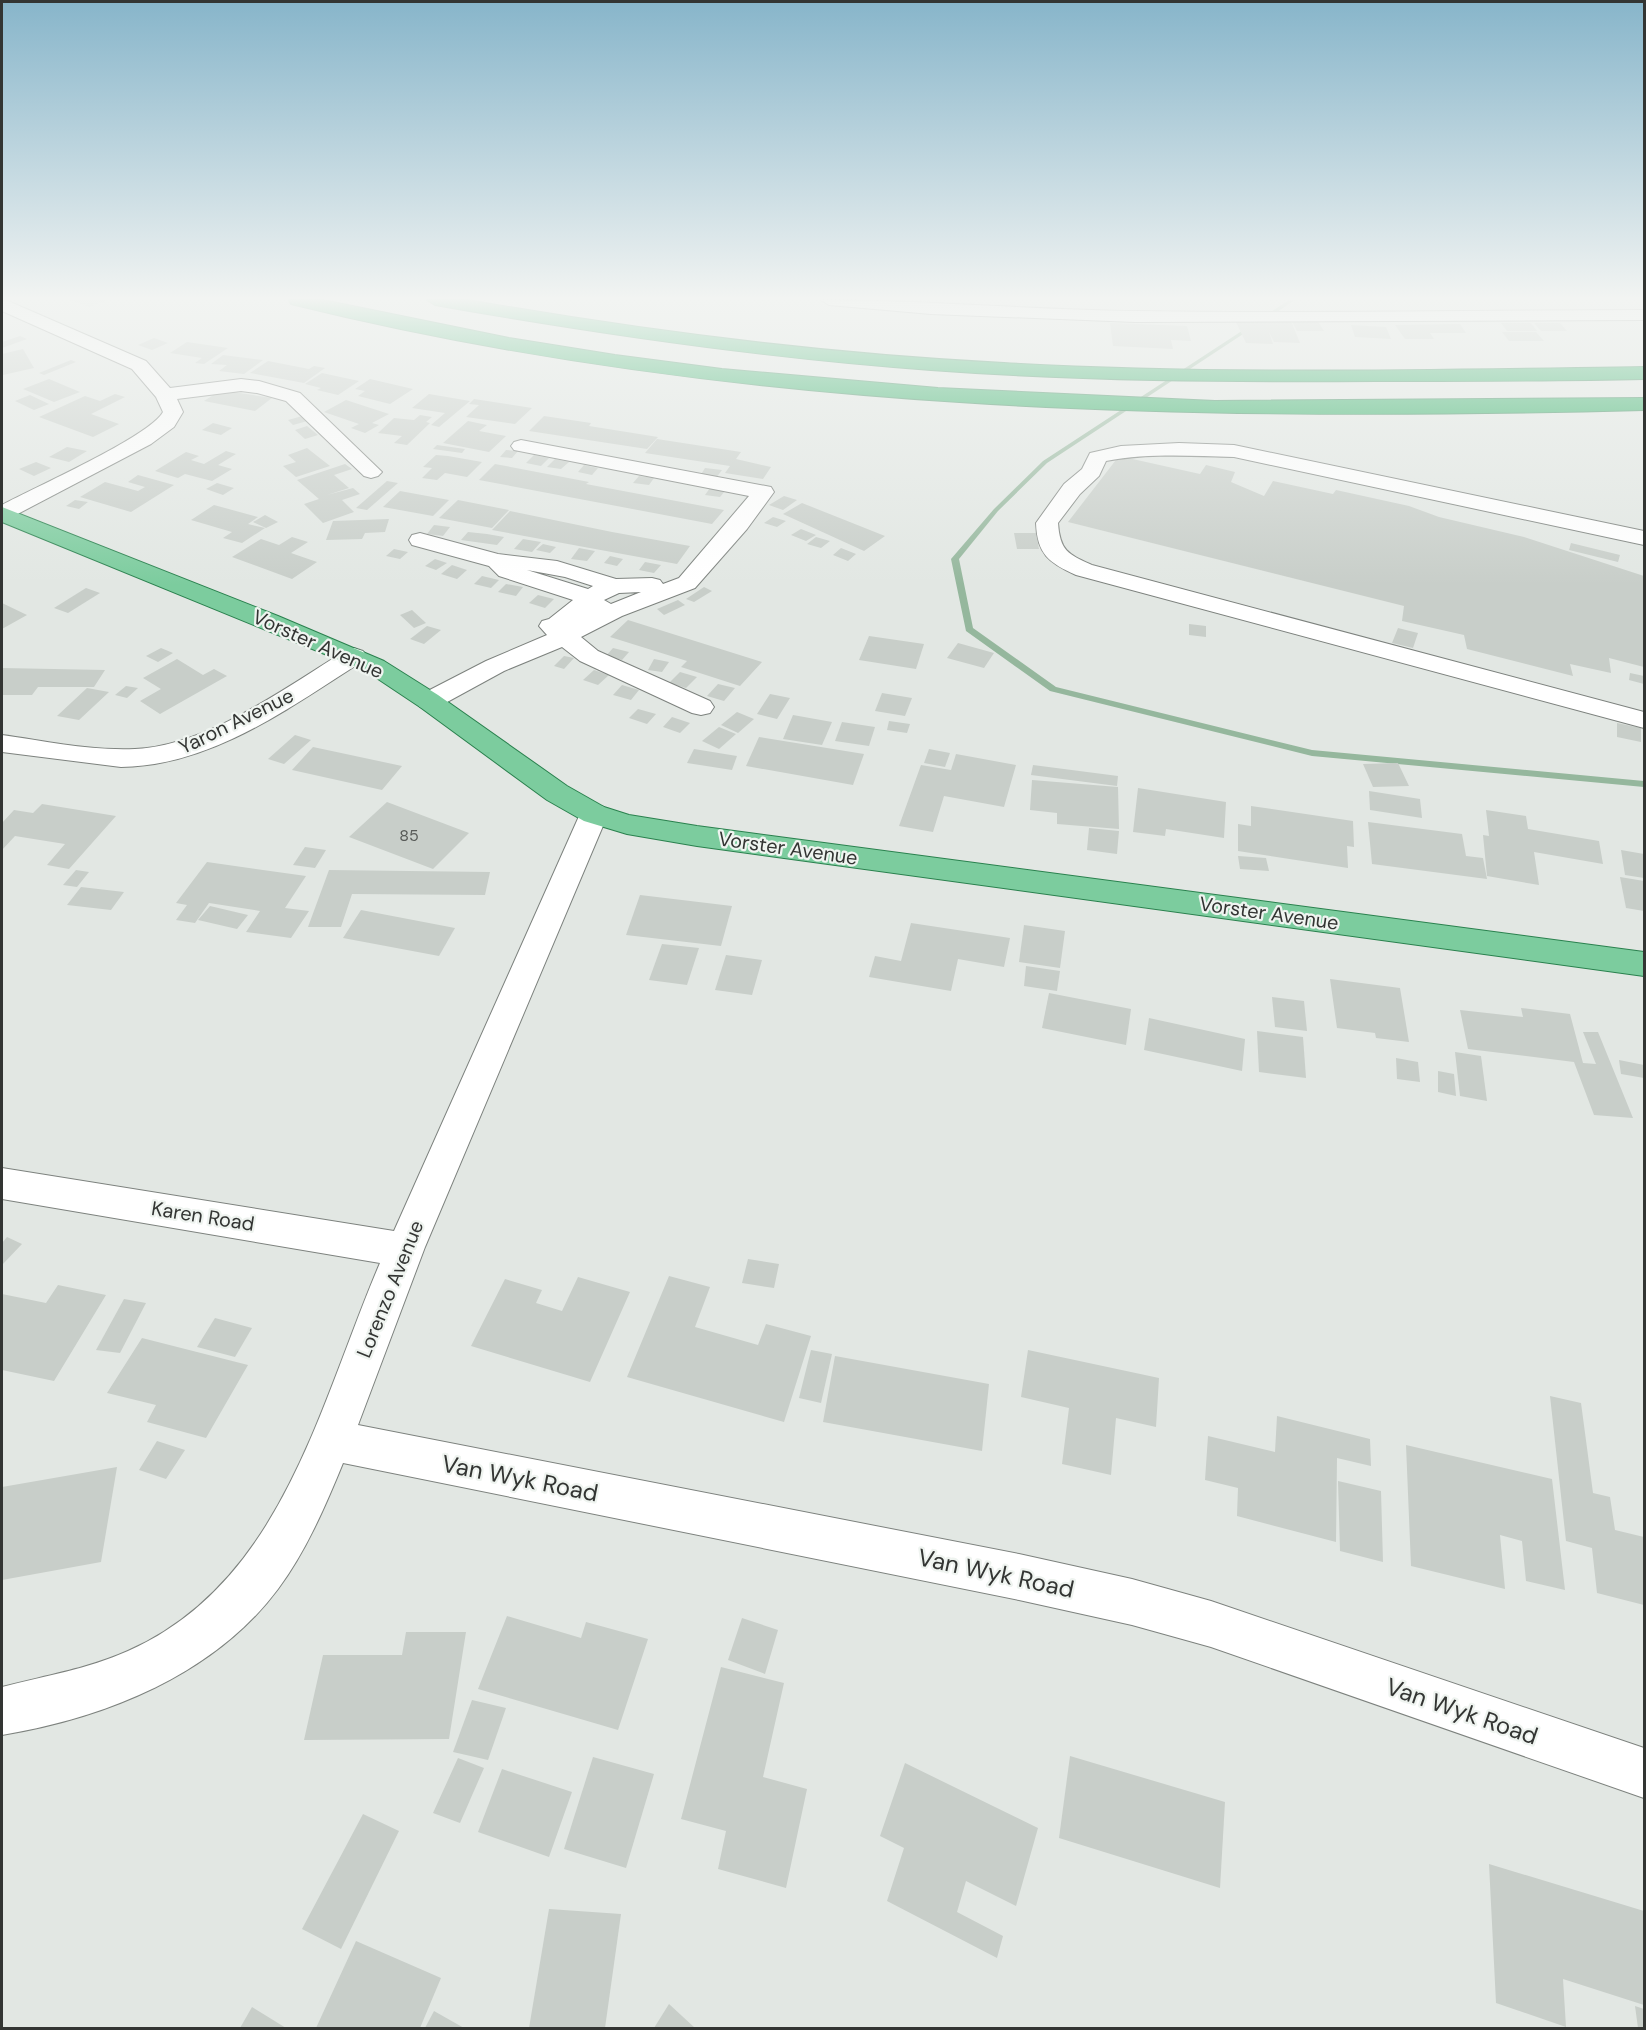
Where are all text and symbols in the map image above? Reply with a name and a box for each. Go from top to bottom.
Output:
street label: Vorster Avenue [249,604,387,684]
street label: Yaron Avenue [174,682,298,760]
house number: 85 [399,825,419,846]
street label: Vorster Avenue [717,825,859,871]
street label: Vorster Avenue [1198,890,1340,936]
street label: Karen Road [150,1195,256,1237]
street label: Lorenzo Avenue [351,1216,429,1362]
street label: Van Wyk Road [439,1448,601,1508]
street label: Van Wyk Road [915,1541,1077,1605]
street label: Van Wyk Road [1382,1670,1542,1752]

